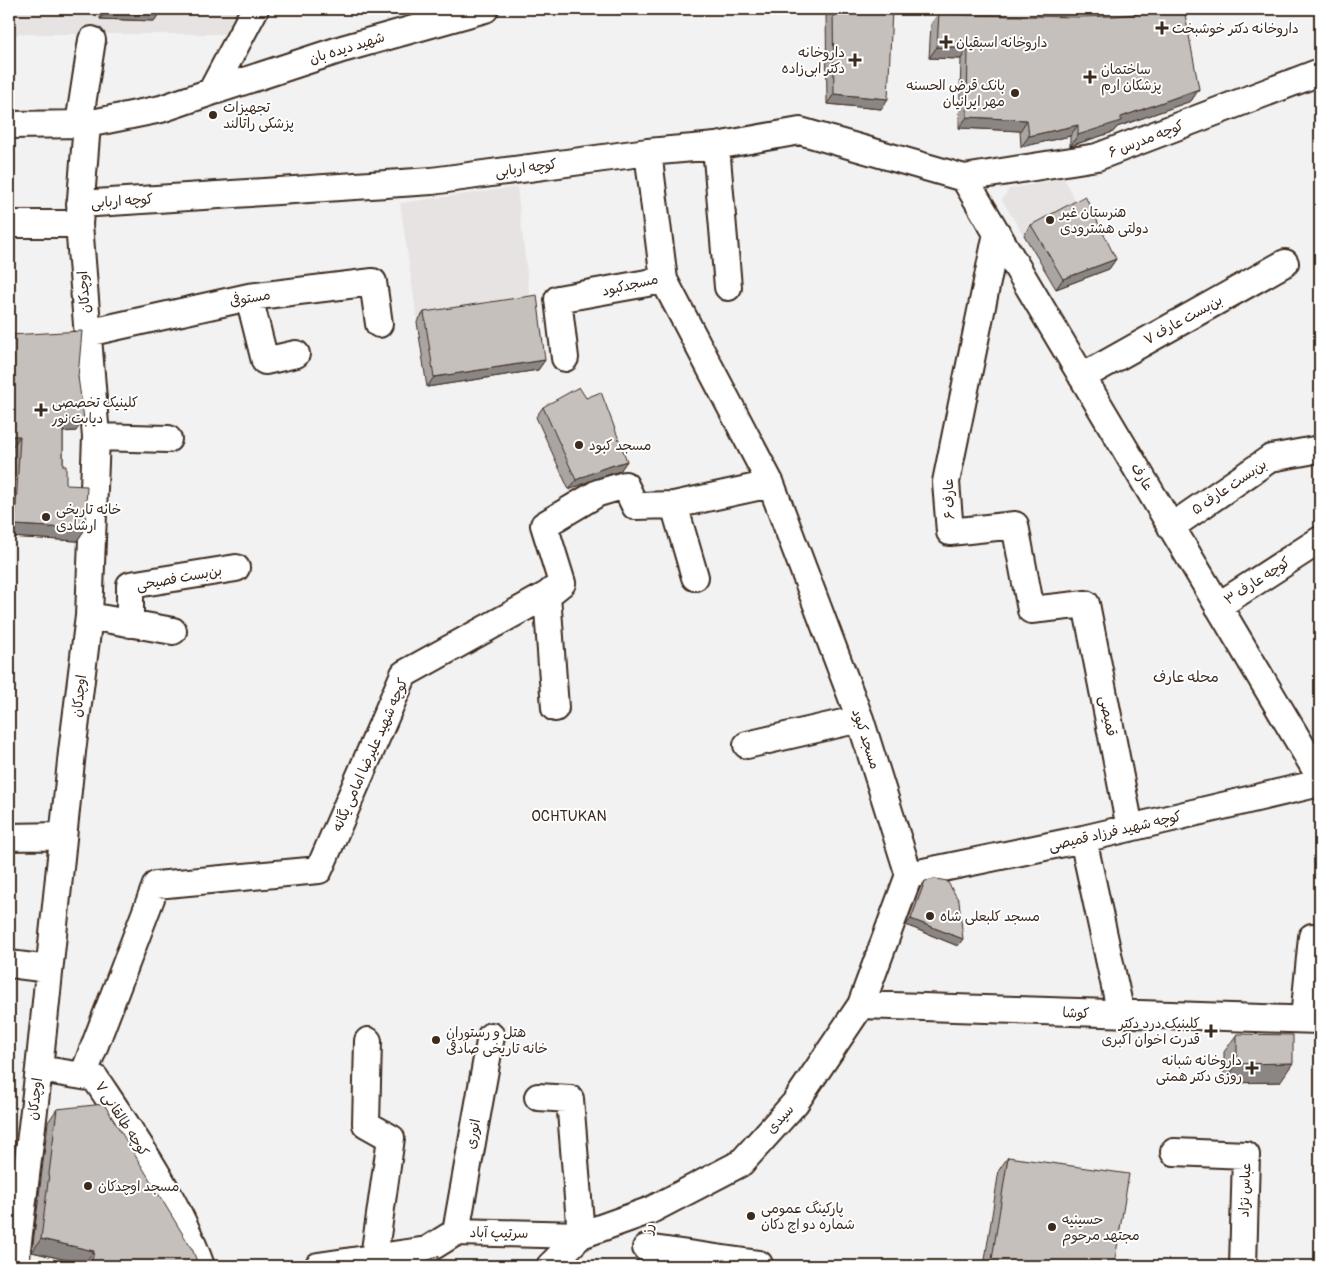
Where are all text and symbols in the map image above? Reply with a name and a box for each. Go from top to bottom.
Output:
place label: داروخانه دکتر خوشبخت [1172,20,1299,38]
marker: داروخانه دکتر خوشبخت [1156,22,1168,34]
street label: شهید دیده بان [307,28,387,68]
place label: داروخانه اسبقیان [956,34,1047,52]
marker: داروخانه اسبقیان [940,36,952,48]
place label: داروخانه دکتر ابی‌زاده [782,44,845,77]
marker: داروخانه دکتر ابی‌زاده [849,54,861,66]
place label: ساختمان پزشکان ارم [1101,61,1162,96]
marker: ساختمان پزشکان ارم [1083,70,1097,84]
place label: بانک قرض الحسنه مهر ایرانیان [906,77,1005,110]
marker: بانک قرض الحسنه مهر ایرانیان [1009,87,1021,99]
place label: تجهیزات پزشکی راتالند [223,99,294,133]
marker: تجهیزات پزشکی راتالند [207,109,219,121]
street label: کوچه مدرس ۶ [1106,117,1186,162]
street label: کوچه اربابی [494,155,558,182]
street label: کوچه اربابی [90,190,154,213]
place label: هنرستان غیر دولتی هشترودی [1059,204,1149,237]
marker: هنرستان غیر دولتی هشترودی [1044,214,1056,226]
street label: اوچدکان [74,270,95,314]
street label: مسجدکبود [600,270,660,300]
street label: مستوفی [228,285,272,310]
street label: بن‌بست عارف ۷ [1141,291,1225,349]
place label: کلینیک تخصصی دیابت نور [51,394,138,427]
marker: کلینیک تخصصی دیابت نور [34,403,48,417]
place label: مسجد کبود [589,437,651,454]
marker: مسجد کبود [573,439,585,451]
street label: بن‌بست عارف ۵ [1188,456,1270,518]
street label: عارف [1127,460,1157,494]
street label: عارف ۶ [940,478,958,520]
place label: خانه تاریخی ارشادی [56,501,121,534]
marker: خانه تاریخی ارشادی [40,511,52,523]
street label: کوچه عارف ۳ [1221,553,1294,609]
street label: بن‌بست فصیحی [135,562,223,594]
district label: محله عارف [1153,668,1219,687]
street label: اوچدکان [68,674,91,718]
street label: کوچه شهید علیرضا امامی یگانه [328,676,413,835]
street label: قمیصی [1096,694,1120,738]
street label: مسجد کبود [848,707,884,771]
district label: OCHTUKAN [531,807,607,826]
street label: کوچه شهید فرزاد قمیصی [1047,807,1183,856]
place label: مسجد کلبعلی شاه [940,908,1040,925]
marker: مسجد کلبعلی شاه [924,910,936,922]
street label: کوشا [1062,1004,1090,1022]
place label: کلینیک درد دکتر قدرت اخوان اکبری [1101,1015,1200,1048]
place label: هتل و رستوران خانه تاریخی صادقی [446,1024,548,1057]
marker: کلینیک درد دکتر قدرت اخوان اکبری [1204,1024,1218,1038]
marker: هتل و رستوران خانه تاریخی صادقی [430,1034,442,1046]
place label: داروخانه شبانه روزی دکتر همتی [1156,1052,1242,1085]
marker: داروخانه شبانه روزی دکتر همتی [1246,1062,1258,1074]
street label: اوچدکان [24,1077,47,1121]
street label: کوچه طالقانی ۷ [91,1078,153,1160]
street label: سیدی [763,1101,797,1137]
street label: انوری [462,1118,484,1150]
street label: عباس نژاد [1236,1162,1254,1218]
place label: مسجد اوچدکان [98,1178,180,1196]
marker: مسجد اوچدکان [82,1180,94,1192]
place label: پارکینگ عمومی شماره دو اچ دکان [761,1200,855,1234]
marker: پارکینگ عمومی شماره دو اچ دکان [745,1210,757,1222]
place label: حسینیه مجتهد مرحوم [1062,1211,1140,1247]
marker: حسینیه مجتهد مرحوم [1046,1221,1058,1233]
street label: رز [639,1223,657,1236]
street label: سرتیپ آباد [469,1224,529,1243]

